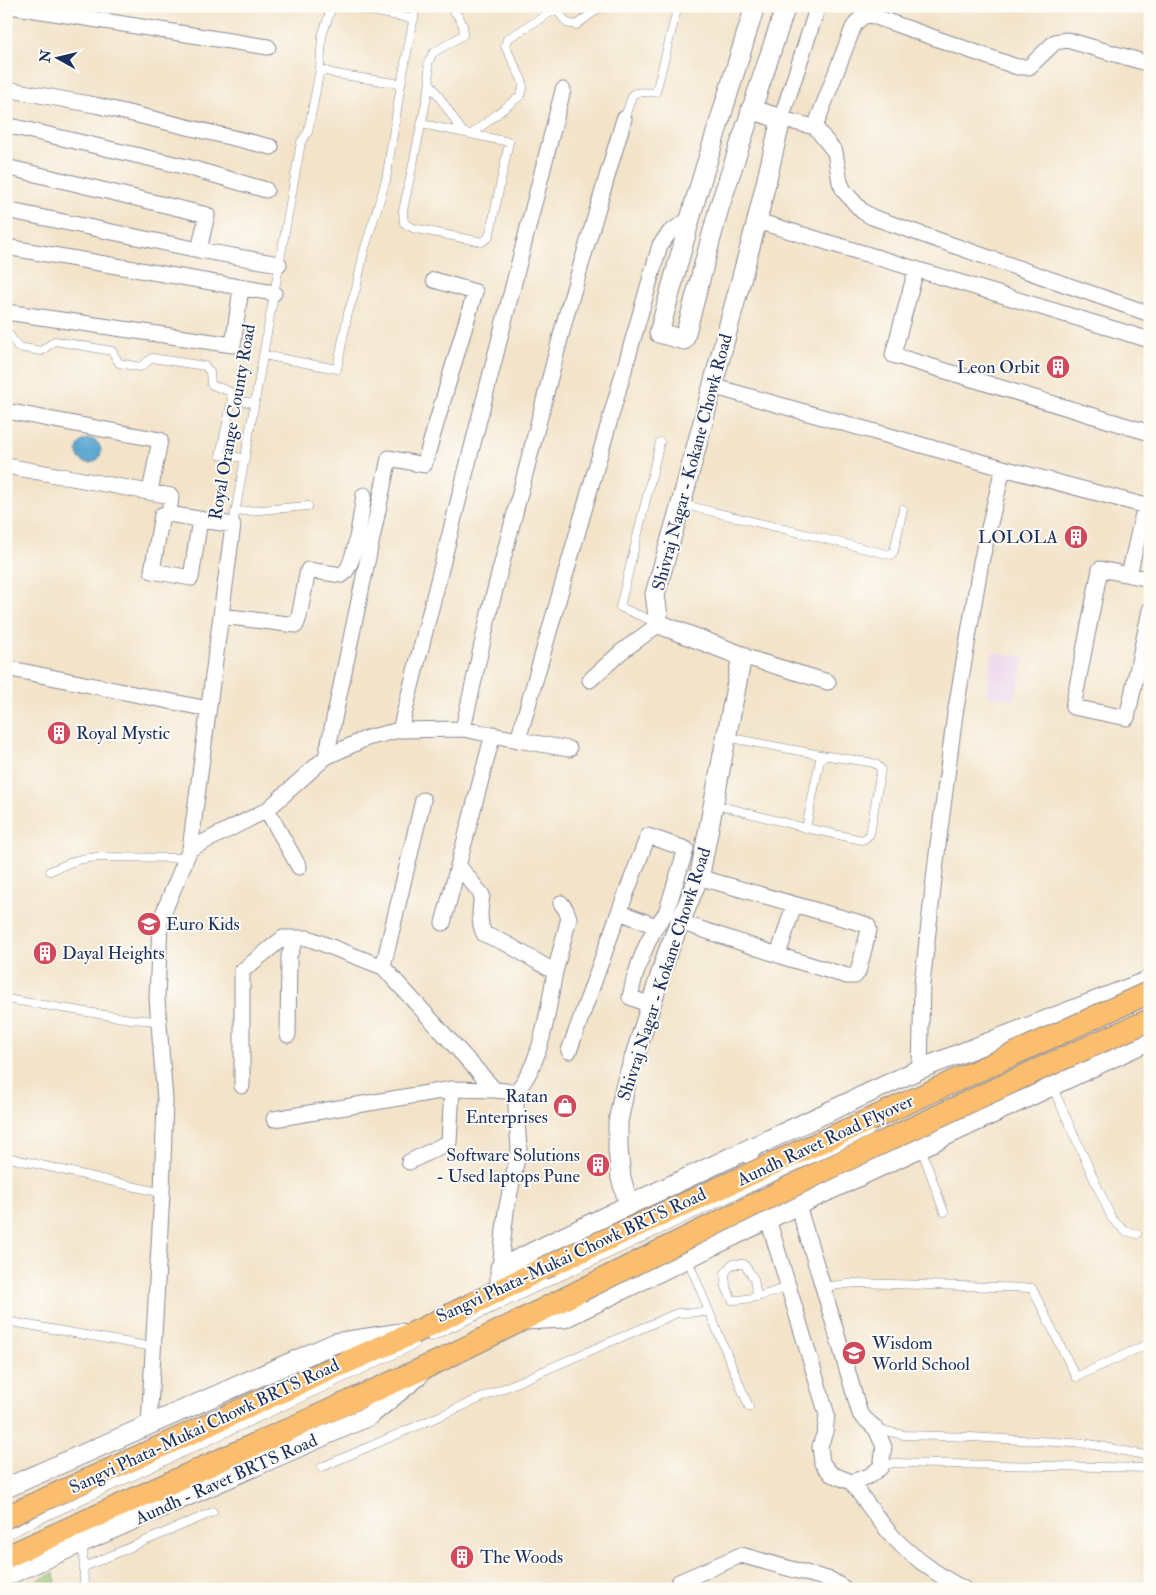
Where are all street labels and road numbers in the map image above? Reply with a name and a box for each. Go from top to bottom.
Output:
street label: Royal Orange County Road [204,322,261,522]
street label: Shivraj Nagar - Kokane Chowk Road [647,331,738,593]
street label: Shivraj Nagar - Kokane Chowk Road [613,845,716,1104]
street label: Aundh Ravet Road Flyover [732,1089,917,1192]
street label: Sangvi Phata-Mukai Chowk BRTS Road [433,1183,710,1328]
street label: Sangvi Phata-Mukai Chowk BRTS Road [66,1354,343,1499]
street label: Aundh - Ravet BRTS Road [131,1429,321,1530]

